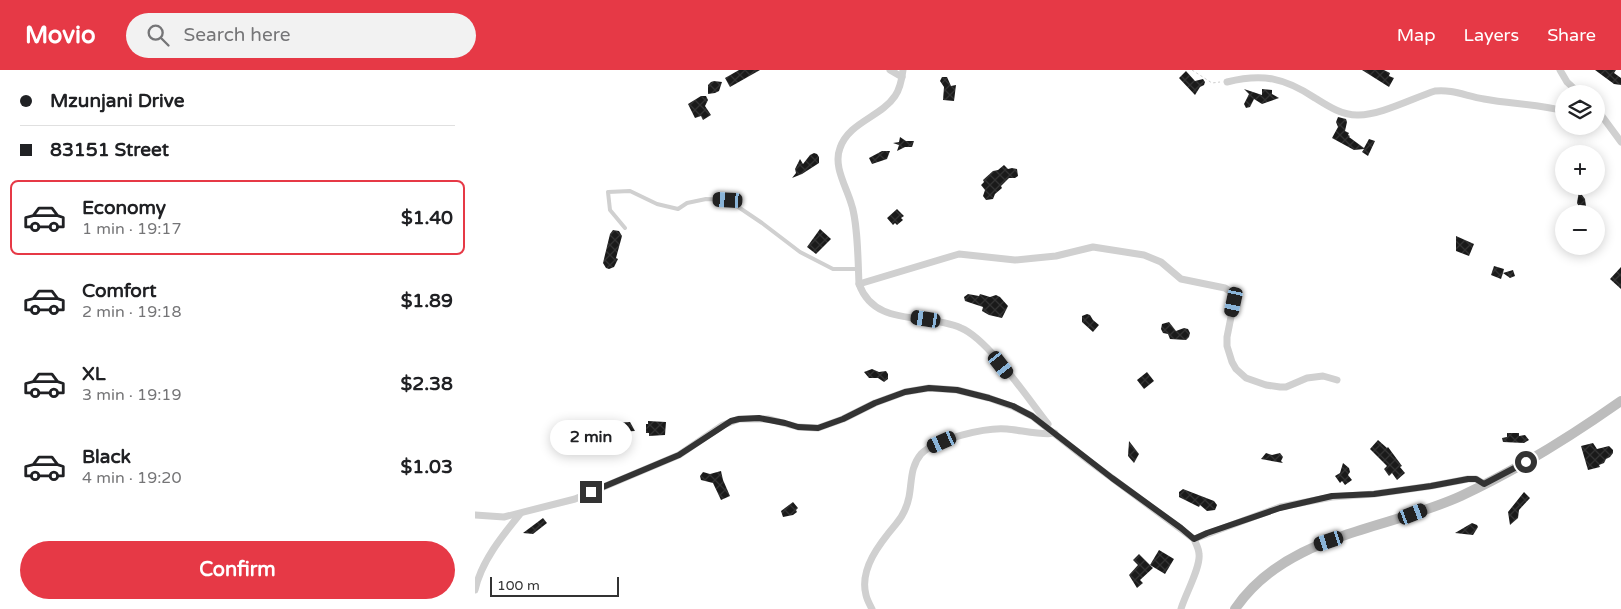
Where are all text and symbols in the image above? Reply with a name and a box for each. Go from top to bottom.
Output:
search box [126,13,476,58]
text: Movio [25,21,96,50]
icon: search [144,21,172,49]
text: Search here [184,24,290,46]
text: Map [1397,24,1436,46]
text: Layers [1464,24,1519,46]
text: Share [1547,24,1596,46]
map controls [1555,85,1605,255]
button: layers [1555,85,1605,135]
text: Mzunjani Drive [50,90,185,112]
text: 83151 Street [50,139,169,161]
button: + [1555,145,1605,195]
car [712,192,743,208]
icon: car [22,195,67,240]
text: Economy [82,197,166,219]
button: − [1555,205,1605,255]
text: $1.40 [401,207,453,229]
text: 1 min · 19:17 [82,219,181,239]
icon: car [22,278,67,323]
text: Comfort [82,280,156,302]
car [1223,286,1244,318]
text: $1.89 [401,290,453,312]
text: 2 min · 19:18 [82,302,181,322]
car [910,309,941,329]
car [985,349,1016,381]
icon: car [22,361,67,406]
text: XL [82,363,106,385]
text: $2.38 [401,373,453,395]
text: 3 min · 19:19 [82,385,181,405]
callout: 2 min [550,420,632,454]
text: 2 min [570,427,612,447]
car [925,429,958,455]
icon: car [22,444,67,489]
text: Black [82,446,131,468]
route start [1515,451,1537,473]
text: $1.03 [401,456,453,478]
text: 4 min · 19:20 [82,468,181,488]
route end [580,481,602,503]
car [1396,502,1429,526]
car [1312,529,1345,553]
button: Confirm [20,541,455,599]
scale bar [490,574,619,597]
text: 100 m [497,577,540,594]

